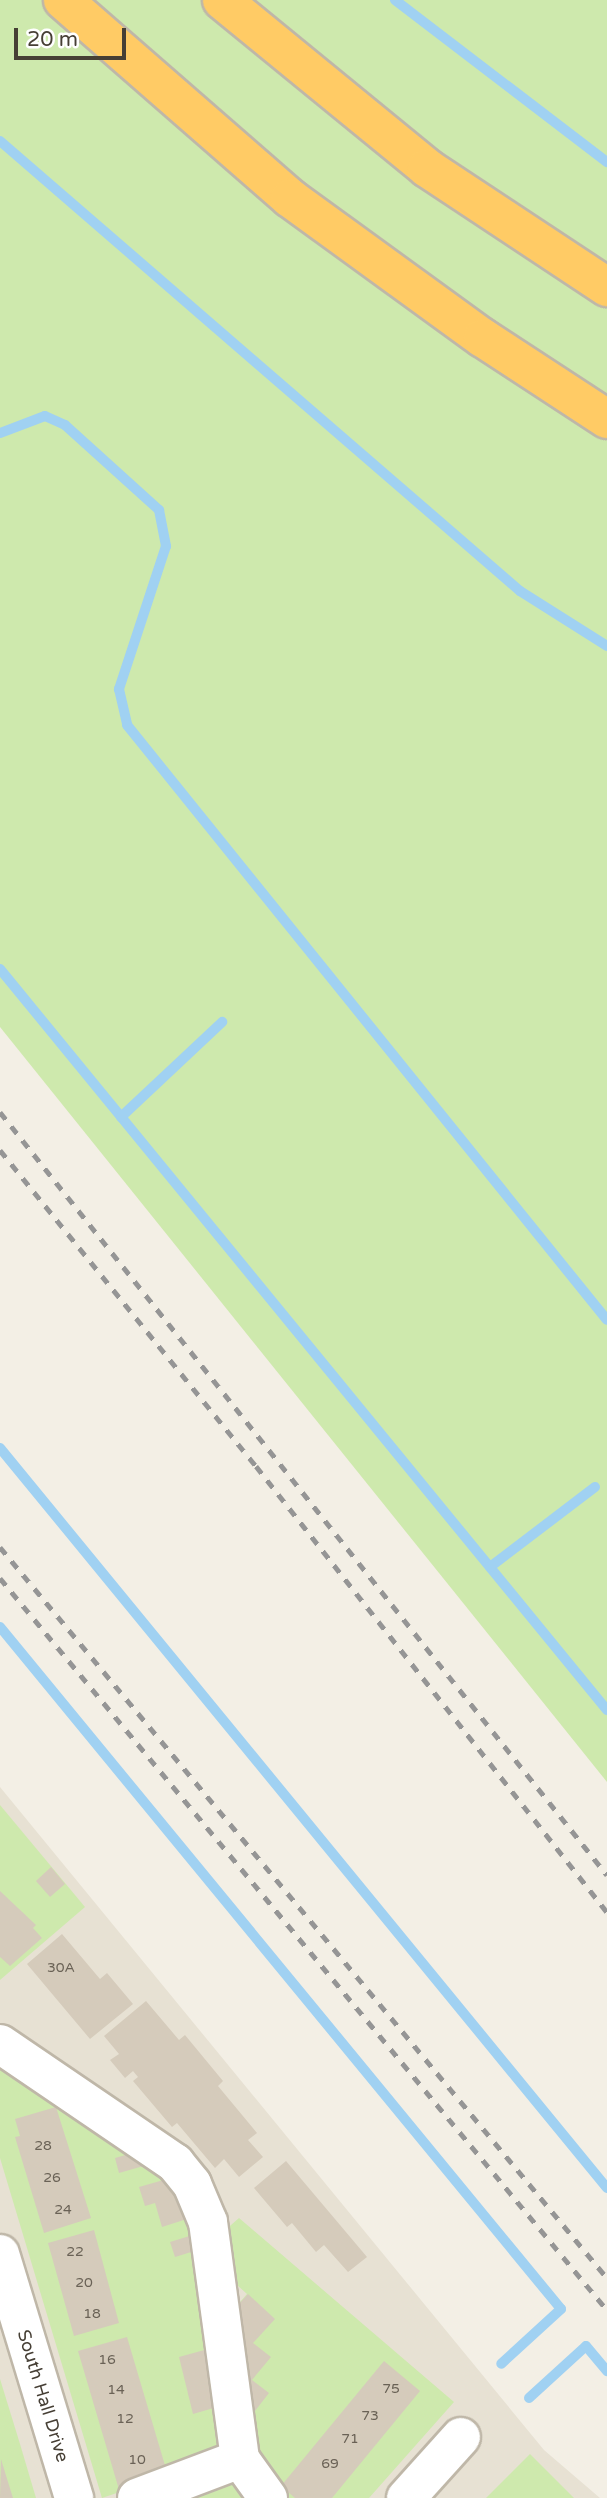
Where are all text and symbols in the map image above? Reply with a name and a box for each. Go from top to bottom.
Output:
scale bar [18,14,130,58]
text: 20 m [27,27,78,52]
house number: 30A [47,1960,75,1976]
house number: 28 [34,2138,52,2154]
house number: 26 [43,2170,61,2186]
house number: 24 [54,2202,72,2218]
house number: 22 [66,2244,84,2260]
house number: 20 [75,2275,93,2291]
house number: 18 [83,2306,101,2322]
street label: South Hall Drive [13,2327,73,2465]
house number: 16 [98,2352,116,2368]
house number: 75 [382,2381,400,2397]
house number: 14 [107,2382,125,2398]
house number: 73 [361,2408,379,2424]
house number: 12 [116,2411,134,2427]
house number: 71 [341,2431,359,2447]
house number: 10 [128,2452,146,2468]
house number: 69 [321,2456,339,2472]

